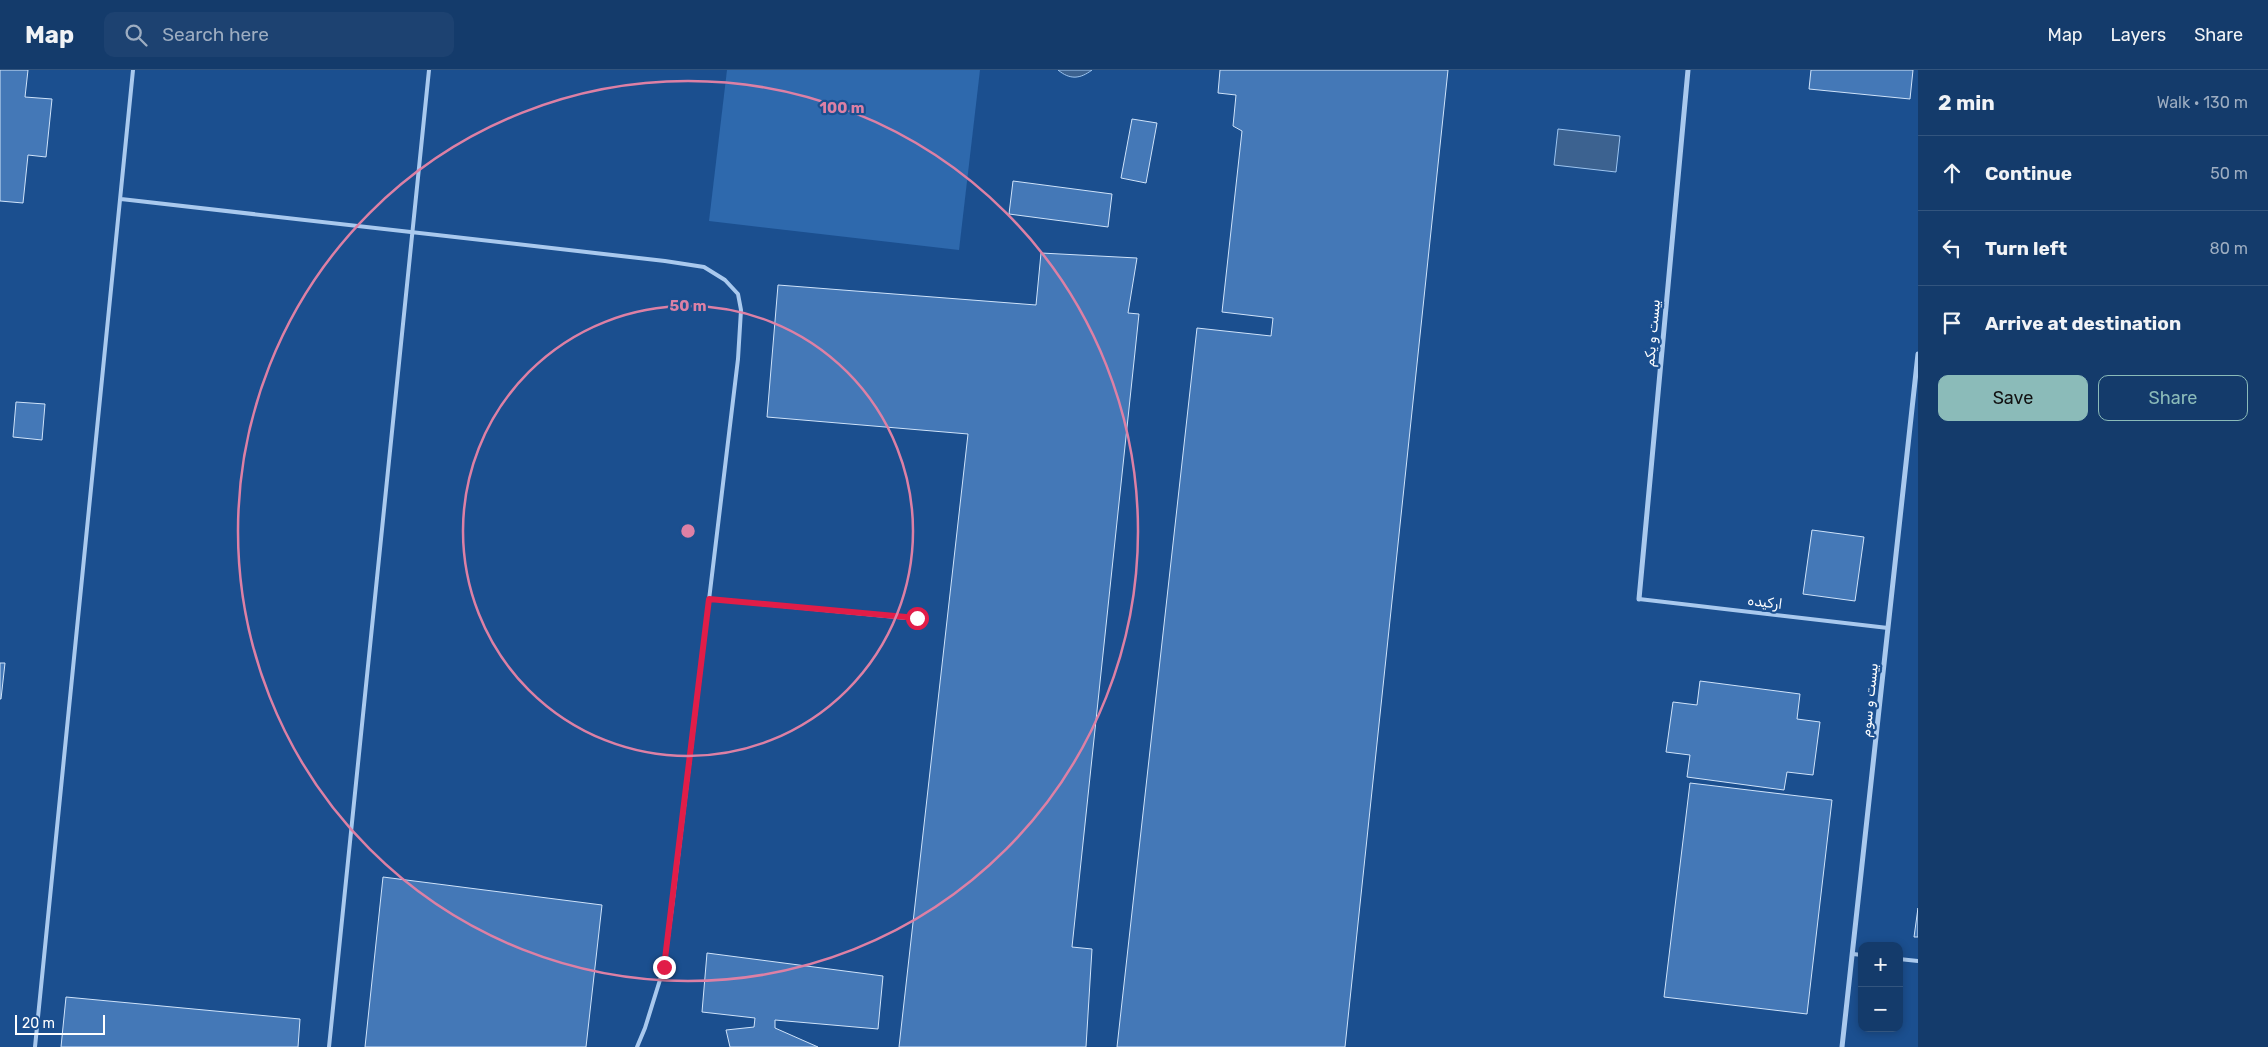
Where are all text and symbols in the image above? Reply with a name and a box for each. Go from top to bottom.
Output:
search box [104,12,454,57]
text: Map [25,21,74,49]
icon: search [122,21,150,49]
text: Search here [162,23,269,46]
text: Map [2048,24,2083,46]
text: Layers [2111,24,2166,46]
text: Share [2194,24,2243,46]
text: 2 min [1938,90,1995,115]
text: Walk · 130 m [2157,93,2248,112]
text: 100 m [820,99,864,117]
icon: ahead [1938,159,1966,187]
text: Continue [1985,162,2072,185]
text: 50 m [2210,164,2248,183]
icon: left [1938,234,1966,262]
text: Turn left [1985,237,2067,260]
text: 80 m [2210,239,2248,258]
text: 50 m [670,297,706,315]
street label: بیست و یکم [1641,299,1664,368]
icon: arrive [1938,309,1966,337]
text: Arrive at destination [1985,312,2181,335]
button: Save [1938,375,2088,421]
button: Share [2098,375,2248,421]
centre of rings [679,522,697,540]
street label: ارکیده [1747,592,1783,613]
route start [906,607,929,630]
street label: بیست و سوم [1857,662,1883,738]
map controls [1858,942,1903,1032]
button: + [1858,942,1903,987]
route end [653,956,676,979]
button: − [1858,987,1903,1032]
scale bar [15,1012,105,1035]
text: 20 m [22,1015,55,1032]

